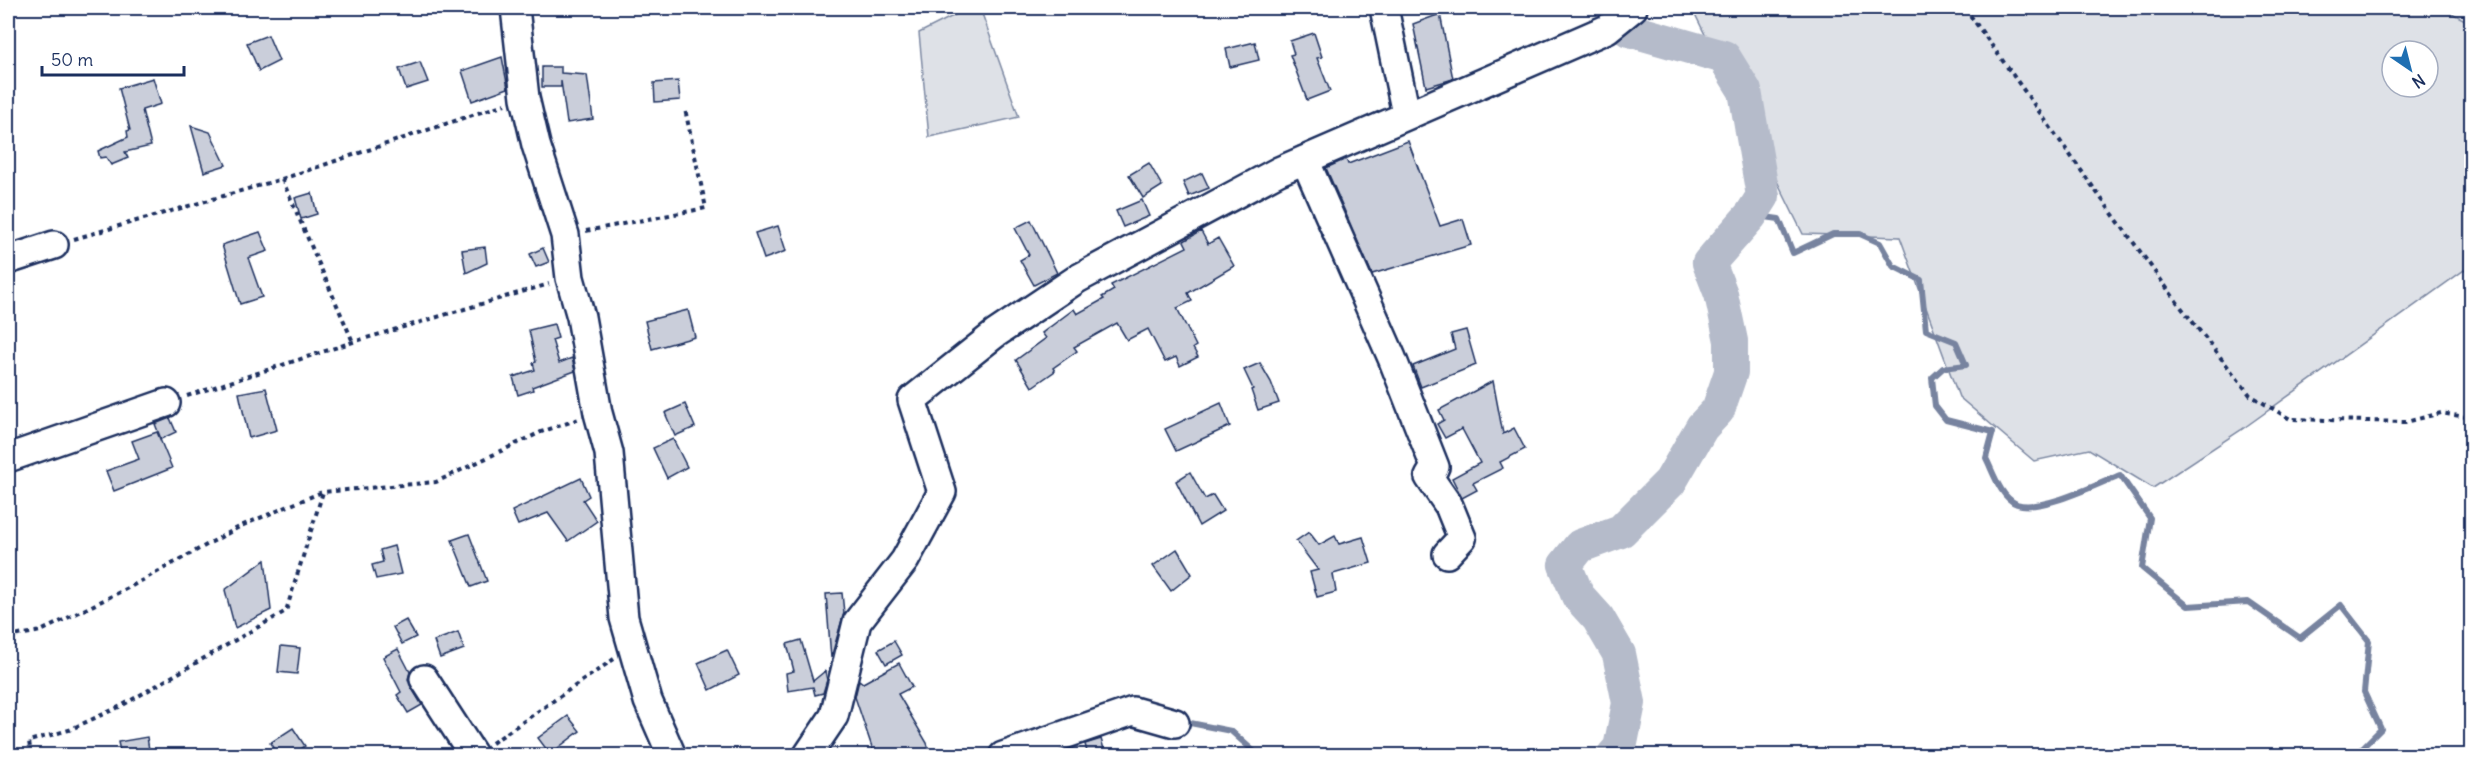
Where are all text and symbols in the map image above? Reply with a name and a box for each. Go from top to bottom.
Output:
scale bar [42,39,184,77]
north arrow [2380,39,2440,99]
text: 50 m [51,48,93,71]
text: N [2408,70,2429,93]

